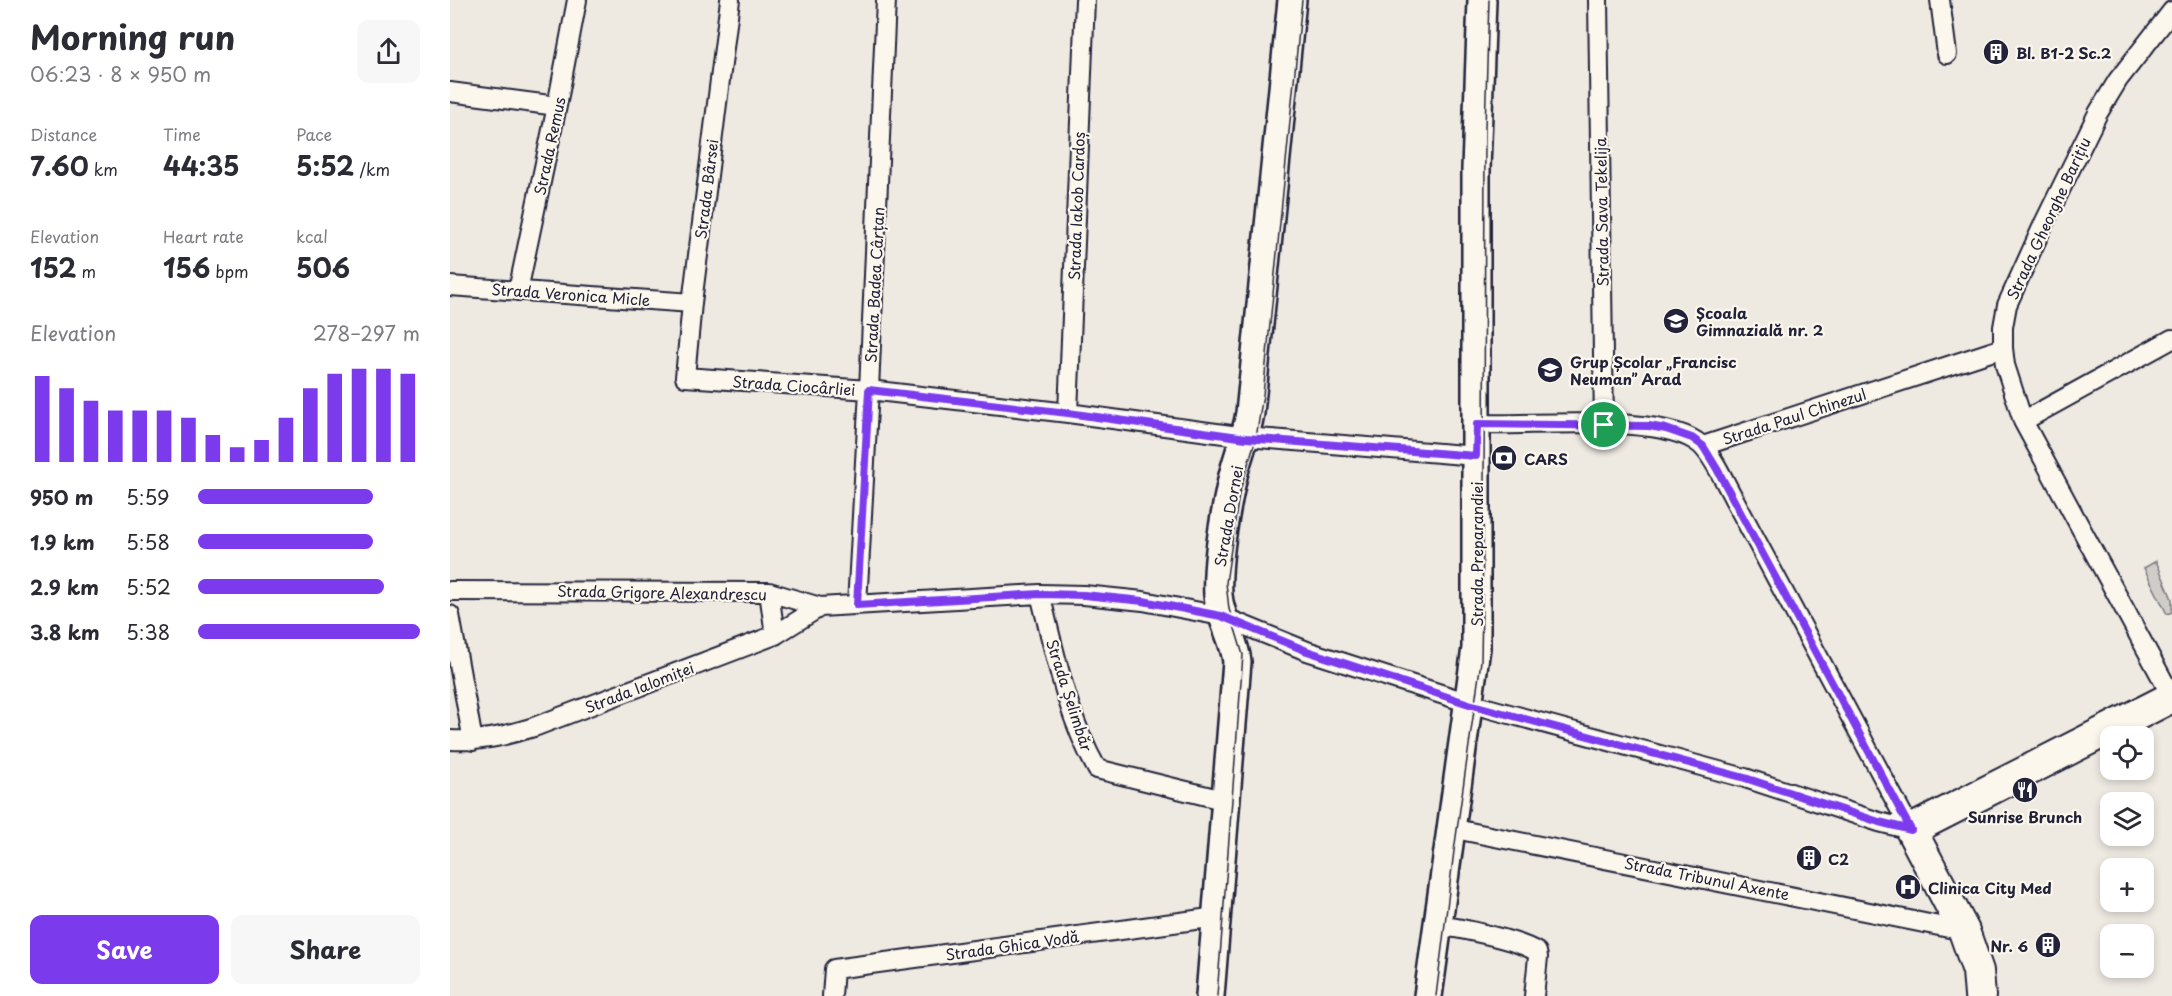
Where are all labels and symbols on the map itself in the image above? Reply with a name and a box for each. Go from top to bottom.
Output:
building icon: Bl. B1-2 Sc.2 [1981,37,2011,67]
place label: Bl. B1-2 Sc.2 [2016,41,2112,64]
street label: Strada Remus [527,95,571,197]
street label: Strada Iakob Cardoș [1062,131,1090,281]
street label: Strada Gheorghe Barițiu [2000,133,2096,303]
street label: Strada Sava Tekelija [1588,137,1614,287]
street label: Strada Bârsei [688,138,724,240]
street label: Strada Badea Cârțan [858,206,890,364]
street label: Strada Veronica Micle [491,277,651,311]
place label: Școala Gimnazială nr. 2 [1696,301,1824,341]
school or university icon: Școala Gimnazială nr. 2 [1661,306,1691,336]
place label: Grup Școlar „Francisc Neuman” Arad [1570,350,1736,390]
school or university icon: Grup Școlar „Francisc Neuman” Arad [1535,355,1565,385]
street label: Strada Ciocârliei [732,369,856,401]
street label: Strada Paul Chinezul [1719,382,1869,450]
pin [1578,399,1629,450]
bank icon: CARS [1489,443,1519,473]
place label: CARS [1524,447,1568,470]
street label: Strada Dornei [1208,463,1248,569]
street label: Strada Preparandiei [1465,481,1488,627]
street label: Strada Grigore Alexandrescu [557,579,767,605]
street label: Strada Șelimbăr [1041,636,1099,754]
street label: Strada Ialomiței [581,656,697,718]
restaurant icon: Sunrise Brunch [2010,775,2040,805]
place label: Sunrise Brunch [1968,805,2082,828]
building icon: C2 [1794,843,1824,873]
place label: C2 [1828,847,1849,870]
street label: Strada Tribunul Axente [1623,851,1791,905]
hospital icon: Clinica City Med [1893,872,1923,902]
place label: Clinica City Med [1928,876,2052,899]
street label: Strada Ghica Vodă [944,924,1081,966]
building icon: Nr. 6 [2033,930,2063,960]
place label: Nr. 6 [1990,934,2028,957]

